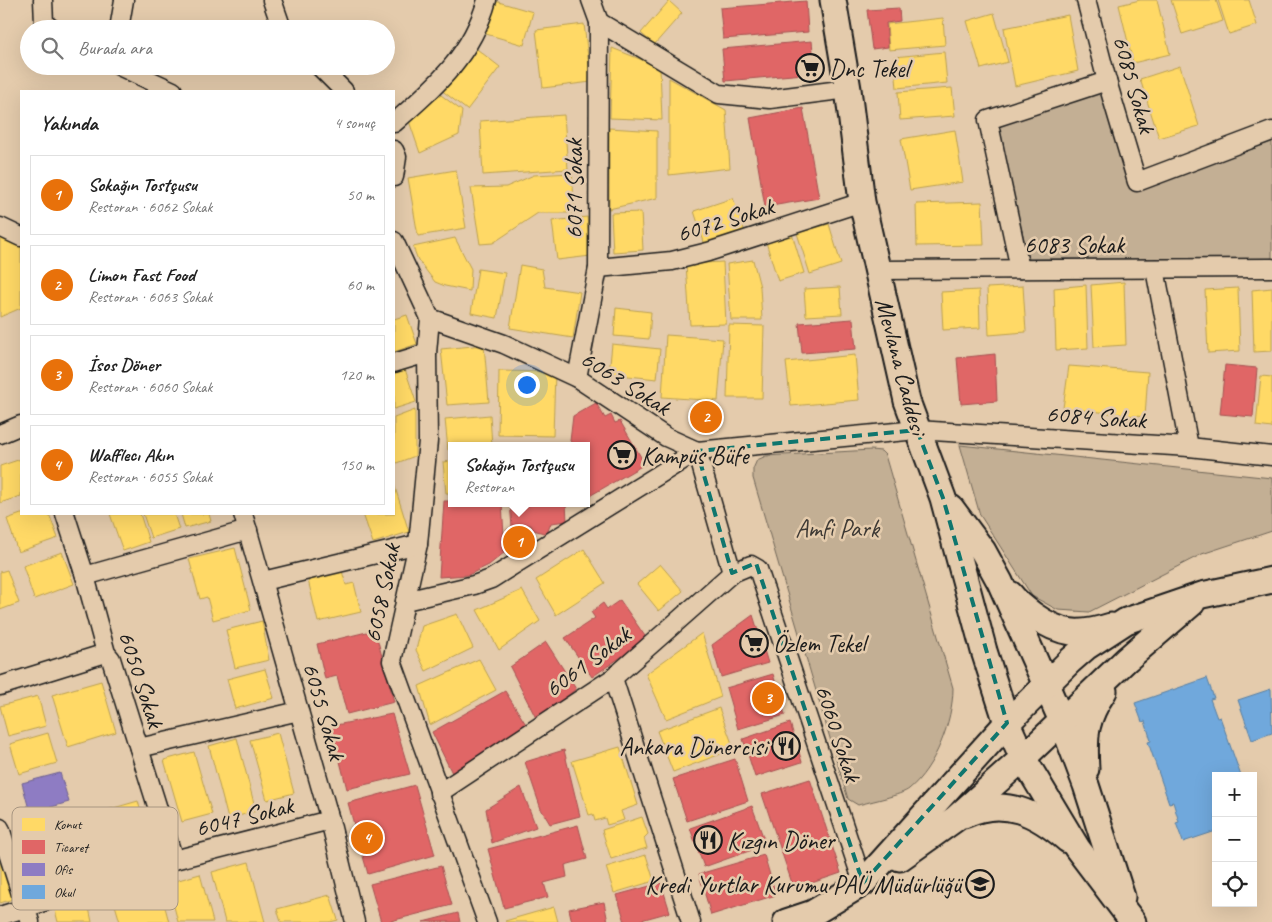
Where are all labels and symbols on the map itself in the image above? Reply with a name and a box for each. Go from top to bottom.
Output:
street label: 6085 Sokak [1105,32,1164,139]
supermarket icon: Dnc Tekel [795,53,825,83]
place label: Dnc Tekel [829,53,913,85]
street label: 6071 Sokak [558,137,590,239]
street label: 6072 Sokak [673,189,780,250]
street label: 6083 Sokak [1024,229,1126,261]
street label: Mevlana Caddesi [867,295,935,441]
street label: 6063 Sokak [575,343,678,424]
your location [514,372,540,398]
pin: 2 [690,398,722,436]
street label: 6084 Sokak [1045,398,1149,437]
supermarket icon: Kampüs Büfe [607,440,637,470]
place label: Kampüs Büfe [641,440,750,472]
park label: Amfi Park [795,513,881,545]
pin: 1 [503,523,535,561]
street label: 6058 Sokak [356,539,408,645]
street label: 6061 Sokak [538,618,639,705]
street label: 6050 Sokak [110,627,172,734]
supermarket icon: Özlem Tekel [739,628,769,658]
place label: Özlem Tekel [773,628,870,660]
street label: 6055 Sokak [295,659,354,766]
pin: 3 [752,679,784,717]
street label: 6060 Sokak [807,681,869,788]
place label: Ankara Dönercisi [619,731,770,763]
restaurant icon: Ankara Dönercisi [771,731,801,761]
street label: 6047 Sokak [192,789,298,845]
legend [12,807,178,910]
text: Konut [54,816,83,833]
pin: 4 [351,819,383,857]
restaurant icon: Kızgın Döner [693,825,723,855]
place label: Kızgın Döner [727,825,837,857]
text: Ticaret [54,839,90,856]
text: Ofis [54,861,73,878]
place label: Kredi Yurtlar Kurumu PAÜ Müdürlüğü [645,869,964,901]
school or university icon: Kredi Yurtlar Kurumu PAÜ Müdürlüğü [965,869,995,899]
text: Okul [54,884,77,901]

